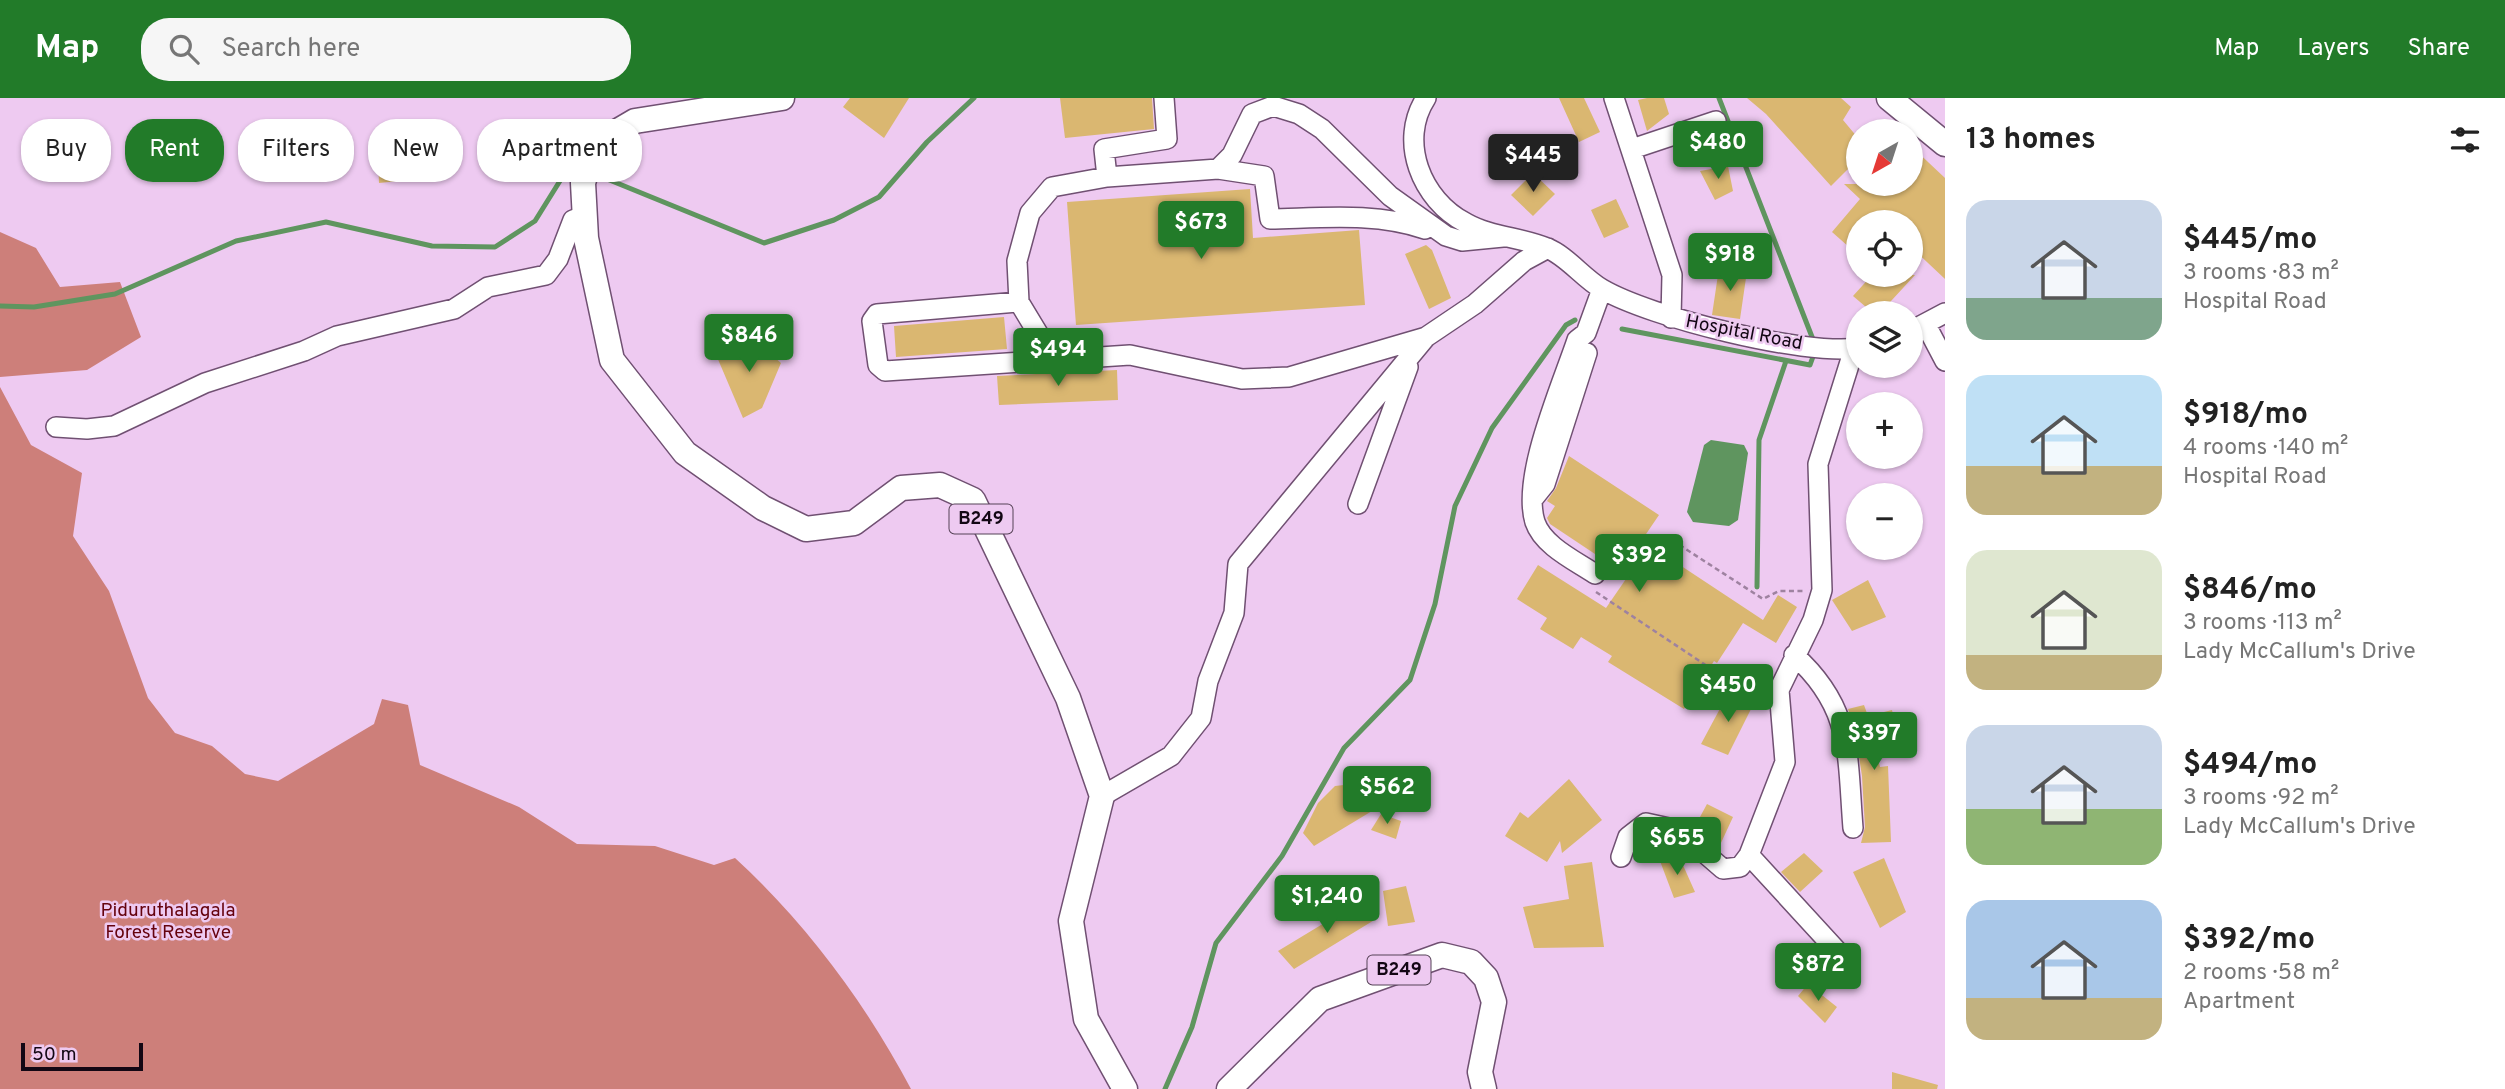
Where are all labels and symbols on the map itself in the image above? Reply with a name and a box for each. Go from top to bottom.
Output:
north arrow [1846,119,1923,196]
pin: $480 [1677,122,1759,181]
pin: $445 [1492,134,1574,194]
pin: $673 [1160,202,1242,261]
pin: $918 [1689,234,1771,293]
street label: Hospital Road [1683,310,1805,356]
pin: $846 [708,314,790,374]
pin: $494 [1017,328,1099,388]
road number: B249 [950,505,1012,534]
pin: $392 [1598,534,1680,594]
pin: $450 [1687,664,1769,724]
pin: $397 [1833,712,1915,772]
pin: $562 [1346,766,1428,826]
pin: $655 [1636,818,1718,877]
pin: $1,240 [1270,876,1384,935]
park label: Piduruthalagala Forest Reserve [101,899,235,945]
pin: $872 [1777,944,1859,1003]
road number: B249 [1368,956,1430,984]
scale bar [21,1040,144,1072]

